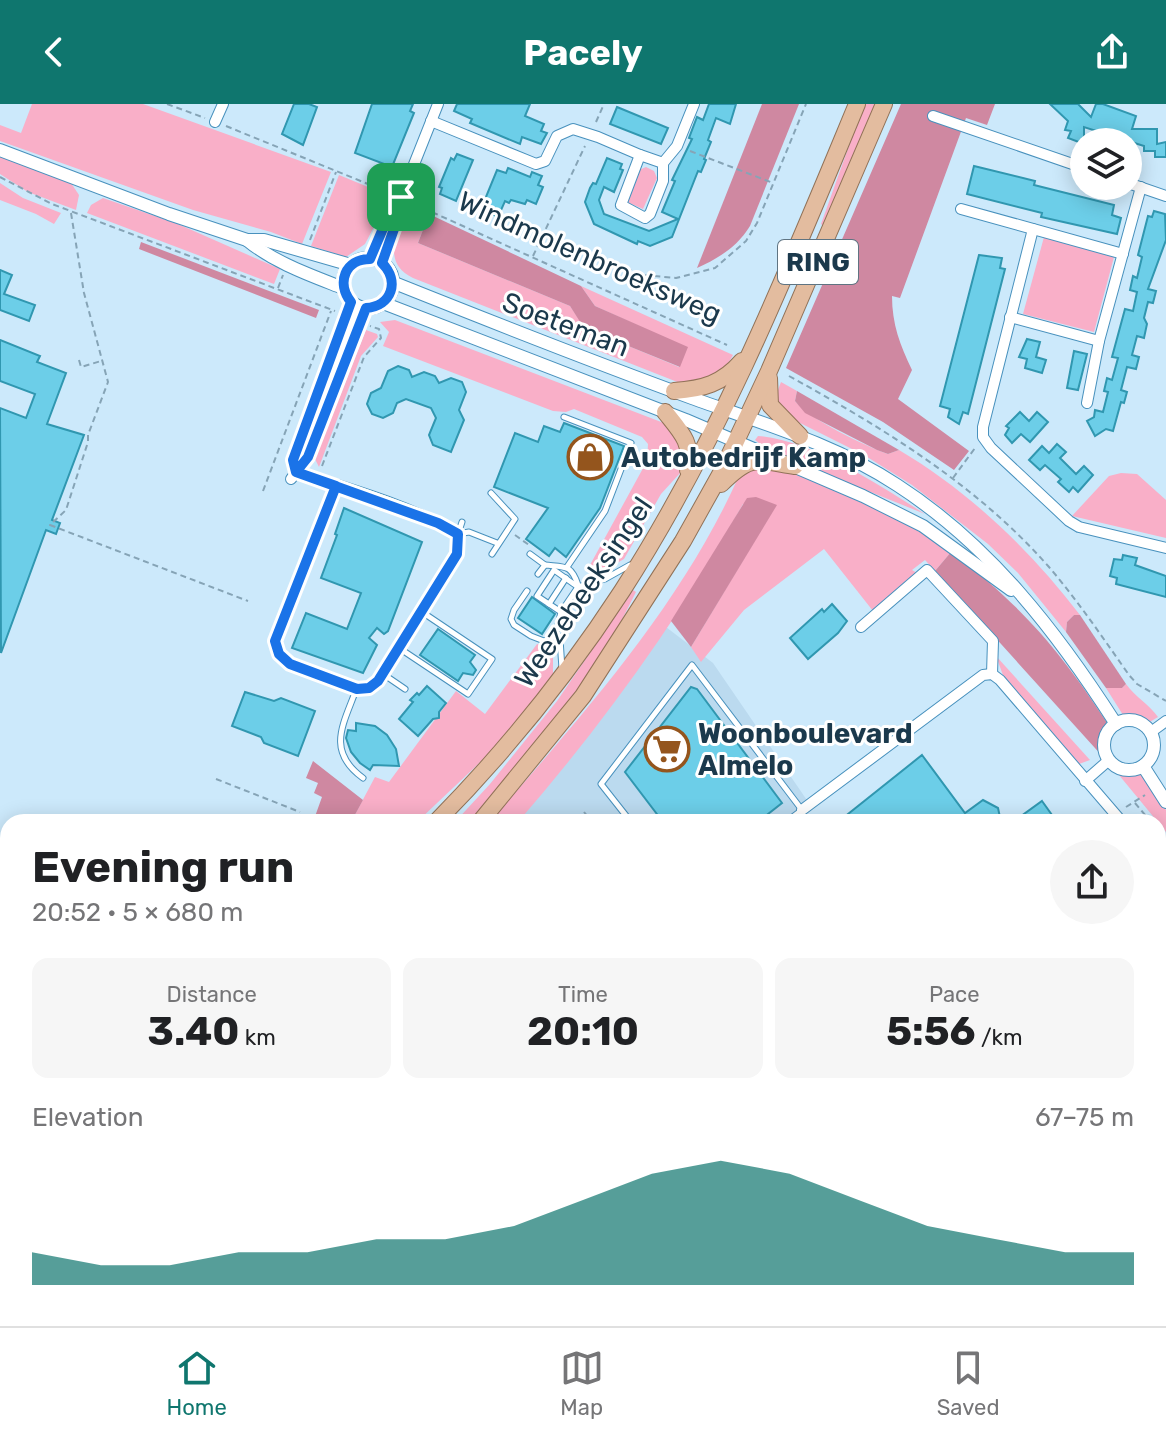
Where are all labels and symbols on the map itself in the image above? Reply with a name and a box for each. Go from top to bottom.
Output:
pin [367,163,435,231]
street label: Windmolenbroeksweg [453,185,726,330]
road number: RING [778,240,858,284]
street label: Soeteman [498,285,634,364]
shop icon: Autobedrijf Kamp [566,433,614,481]
place label: Autobedrijf Kamp [621,441,866,474]
street label: Weezebeeksingel [508,491,659,694]
place label: Woonboulevard Almelo [698,717,913,782]
supermarket icon: Woonboulevard Almelo [643,725,691,773]

